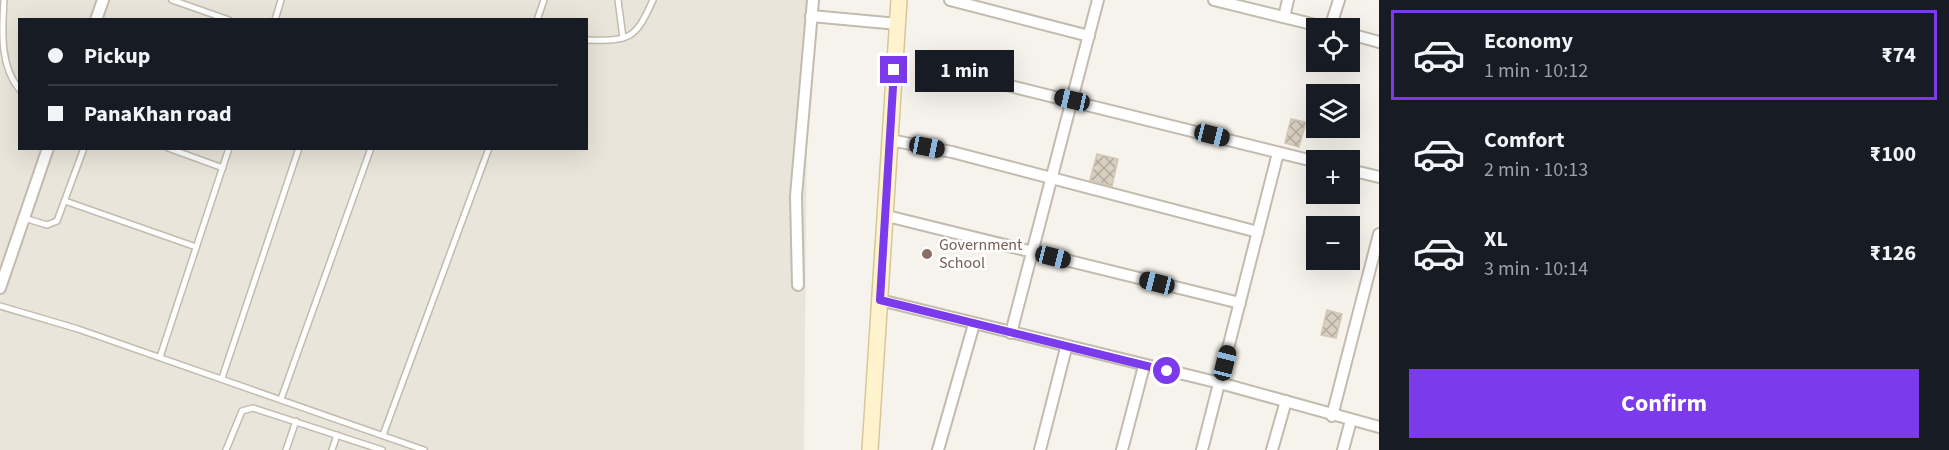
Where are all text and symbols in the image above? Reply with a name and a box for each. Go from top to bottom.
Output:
map controls [1306,18,1360,270]
button: locate [1306,18,1360,72]
text: Economy [1484,25,1573,57]
icon: car [1412,28,1466,82]
text: ₹74 [1881,39,1916,71]
text: Pickup [84,40,150,72]
callout: 1 min [915,49,1014,91]
route end [880,56,907,83]
text: 1 min [940,57,989,85]
text: 1 min · 10:12 [1484,57,1588,85]
button: layers [1306,84,1360,138]
car [1052,87,1092,113]
text: PanaKhan road [84,98,232,130]
car [1192,122,1232,148]
text: Comfort [1484,124,1565,156]
icon: car [1412,127,1466,181]
car [908,135,946,159]
text: ₹100 [1870,138,1916,170]
button: + [1306,150,1360,204]
text: 2 min · 10:13 [1484,156,1588,184]
button: − [1306,216,1360,270]
text: XL [1484,223,1508,255]
icon: car [1412,226,1466,280]
place label: Government School [939,234,1023,274]
text: ₹126 [1870,237,1916,269]
car [1033,244,1073,270]
marker: Government School [920,247,934,261]
text: 3 min · 10:14 [1484,255,1588,283]
car [1137,270,1177,296]
car [1212,343,1238,383]
route start [1153,357,1180,384]
button: Confirm [1409,369,1919,438]

